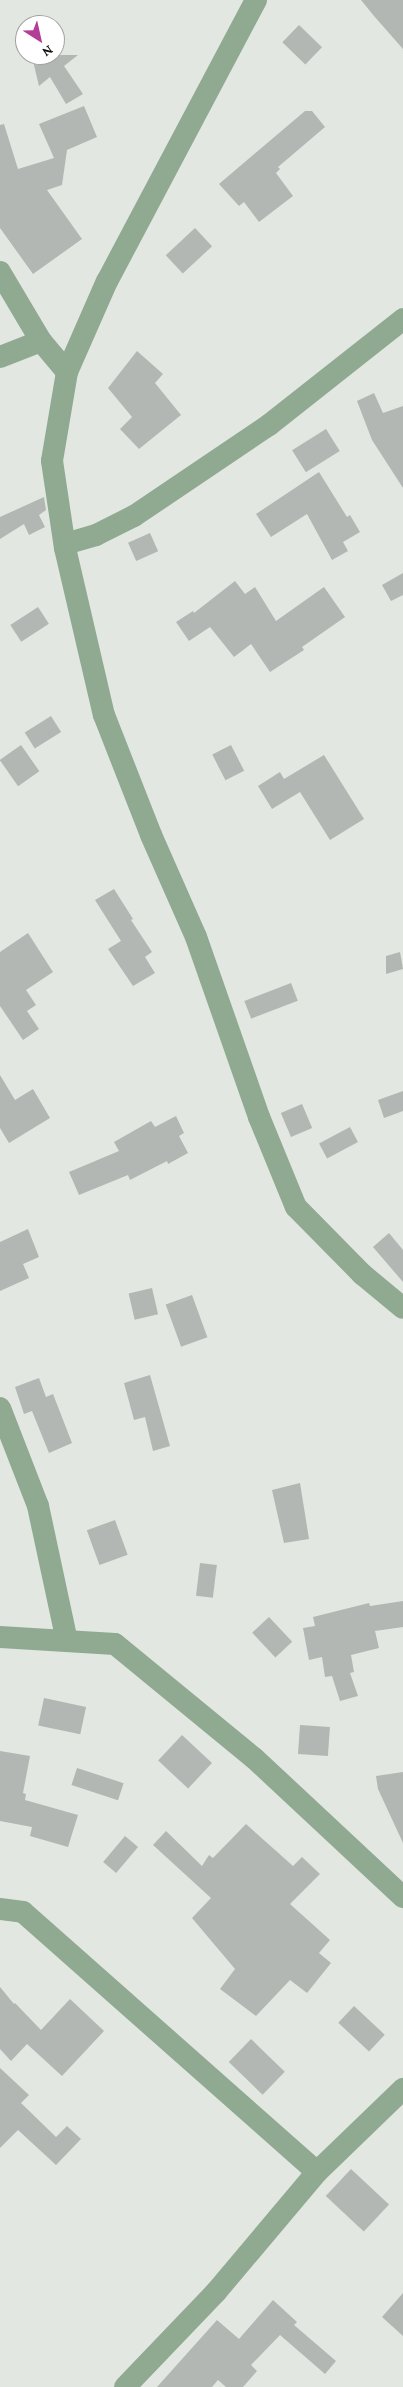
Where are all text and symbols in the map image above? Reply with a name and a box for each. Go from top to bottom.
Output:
north arrow [15,15,65,65]
text: N [40,42,57,61]

